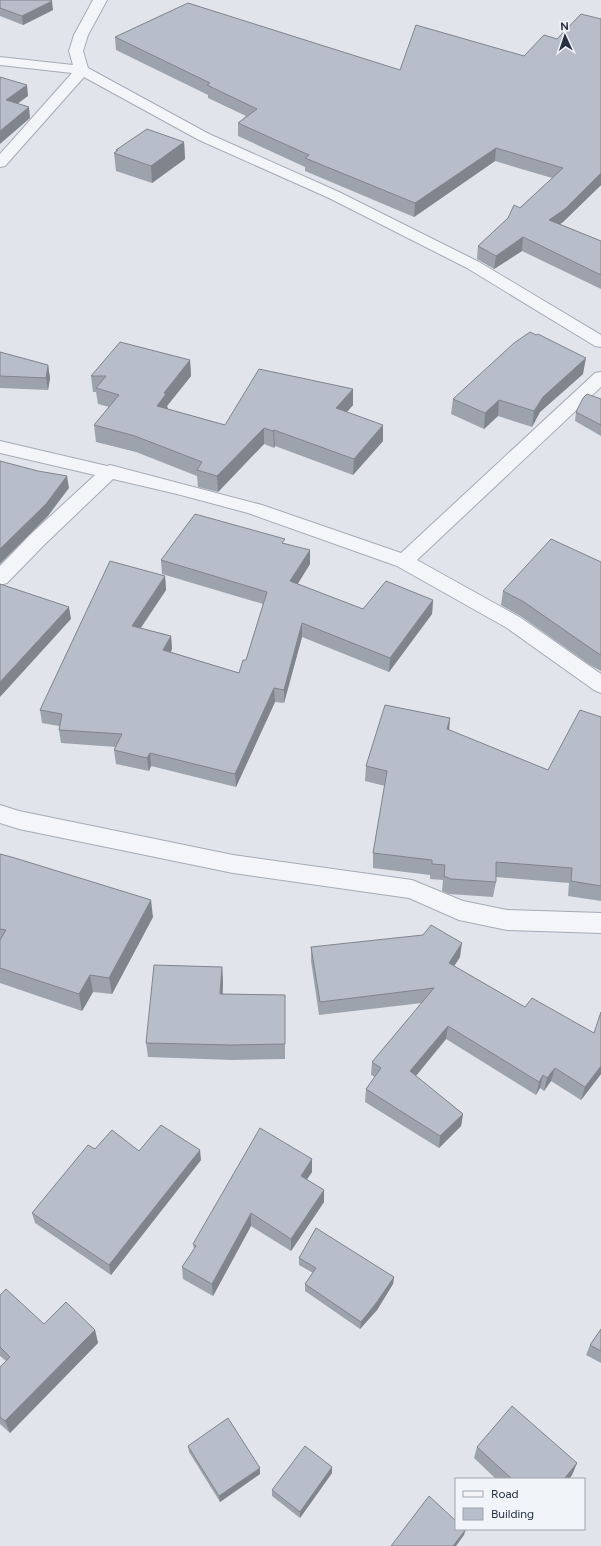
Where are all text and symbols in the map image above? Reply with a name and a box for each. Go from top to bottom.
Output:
north arrow [545,16,585,56]
text: N [560,20,569,33]
legend [455,1478,585,1530]
text: Road [491,1487,519,1501]
text: Building [491,1507,534,1521]

